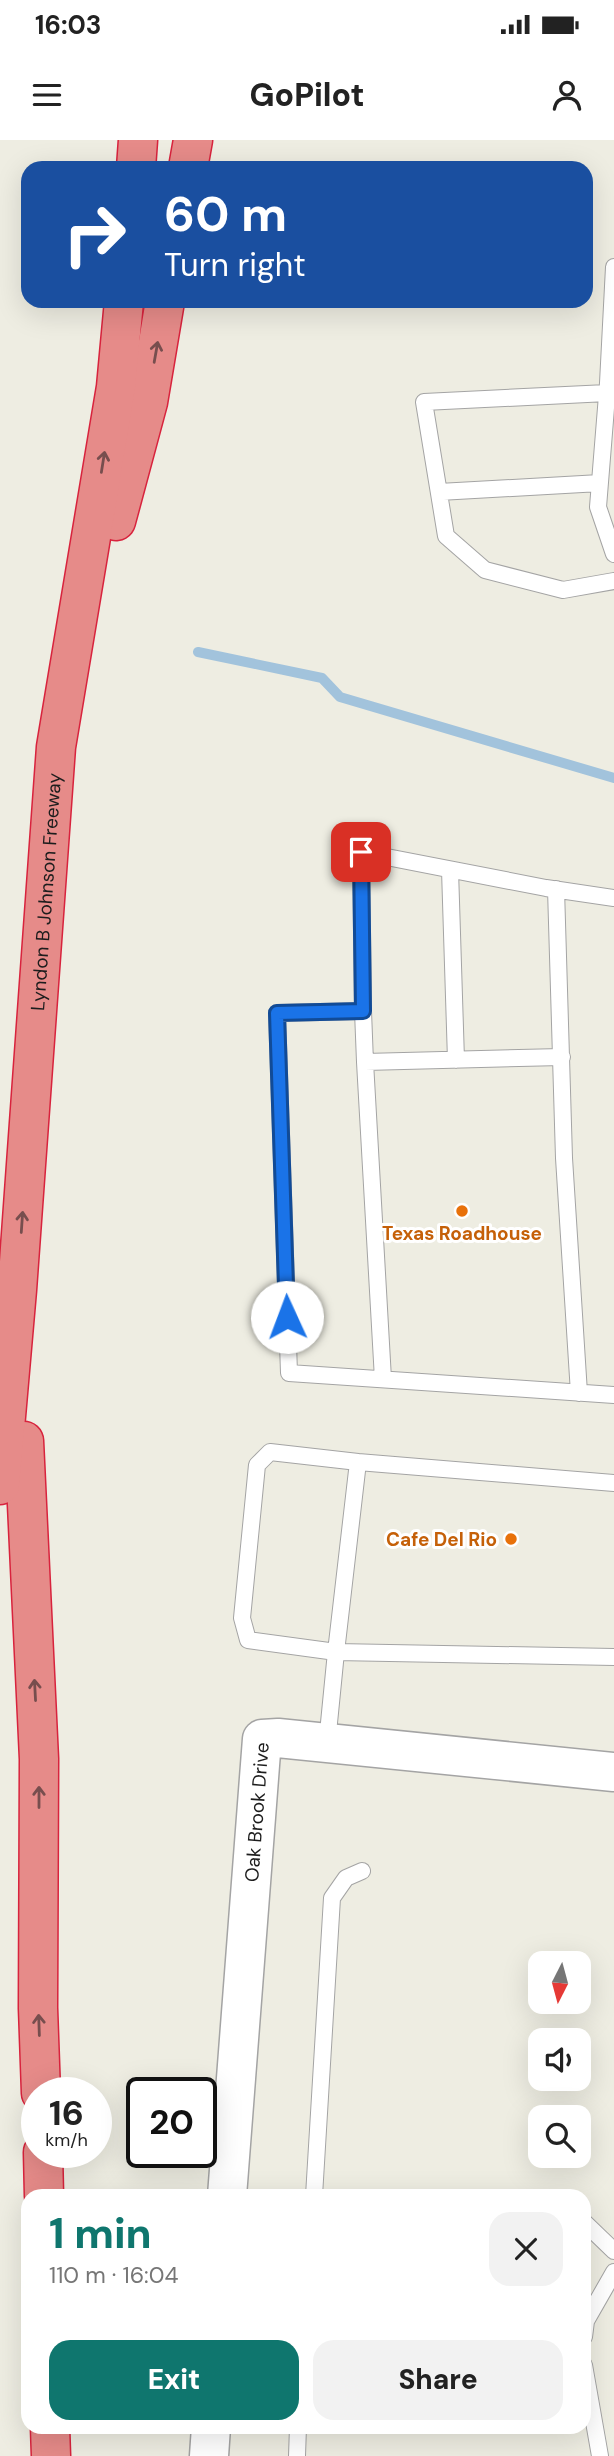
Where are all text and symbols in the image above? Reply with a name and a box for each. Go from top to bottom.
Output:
text: 16:03 [35,8,102,42]
text: GoPilot [250,74,364,116]
icon: menu [28,76,66,114]
icon: person [548,76,586,114]
text: 60 m [164,182,287,246]
icon: right [49,189,140,280]
text: Turn right [164,244,306,286]
one-way arrow [150,341,163,363]
one-way arrow [97,451,110,474]
street label: Lyndon B Johnson Freeway [25,772,67,1012]
pin [331,822,391,882]
icon: arrive [342,833,380,871]
marker: Texas Roadhouse [454,1203,470,1219]
one-way arrow [15,1211,28,1234]
place label: Texas Roadhouse [382,1221,542,1246]
position arrow [250,1280,324,1354]
place label: Cafe Del Rio [386,1527,497,1552]
marker: Cafe Del Rio [503,1531,519,1547]
one-way arrow [29,1679,42,1702]
street label: Oak Brook Drive [239,1741,274,1883]
one-way arrow [32,1786,46,1809]
north arrow [528,1951,592,2014]
map controls [528,1951,591,2168]
one-way arrow [32,2014,45,2037]
button: sound [528,2028,591,2091]
speed limit sign: 20 [126,2077,217,2168]
text: 16 [49,2090,84,2136]
button: search [528,2105,591,2168]
text: km/h [45,2128,88,2152]
text: 1 min [49,2206,152,2261]
button: close [489,2212,563,2286]
text: 110 m · 16:04 [49,2260,178,2290]
button: Exit [49,2340,299,2420]
button: Share [313,2340,563,2420]

